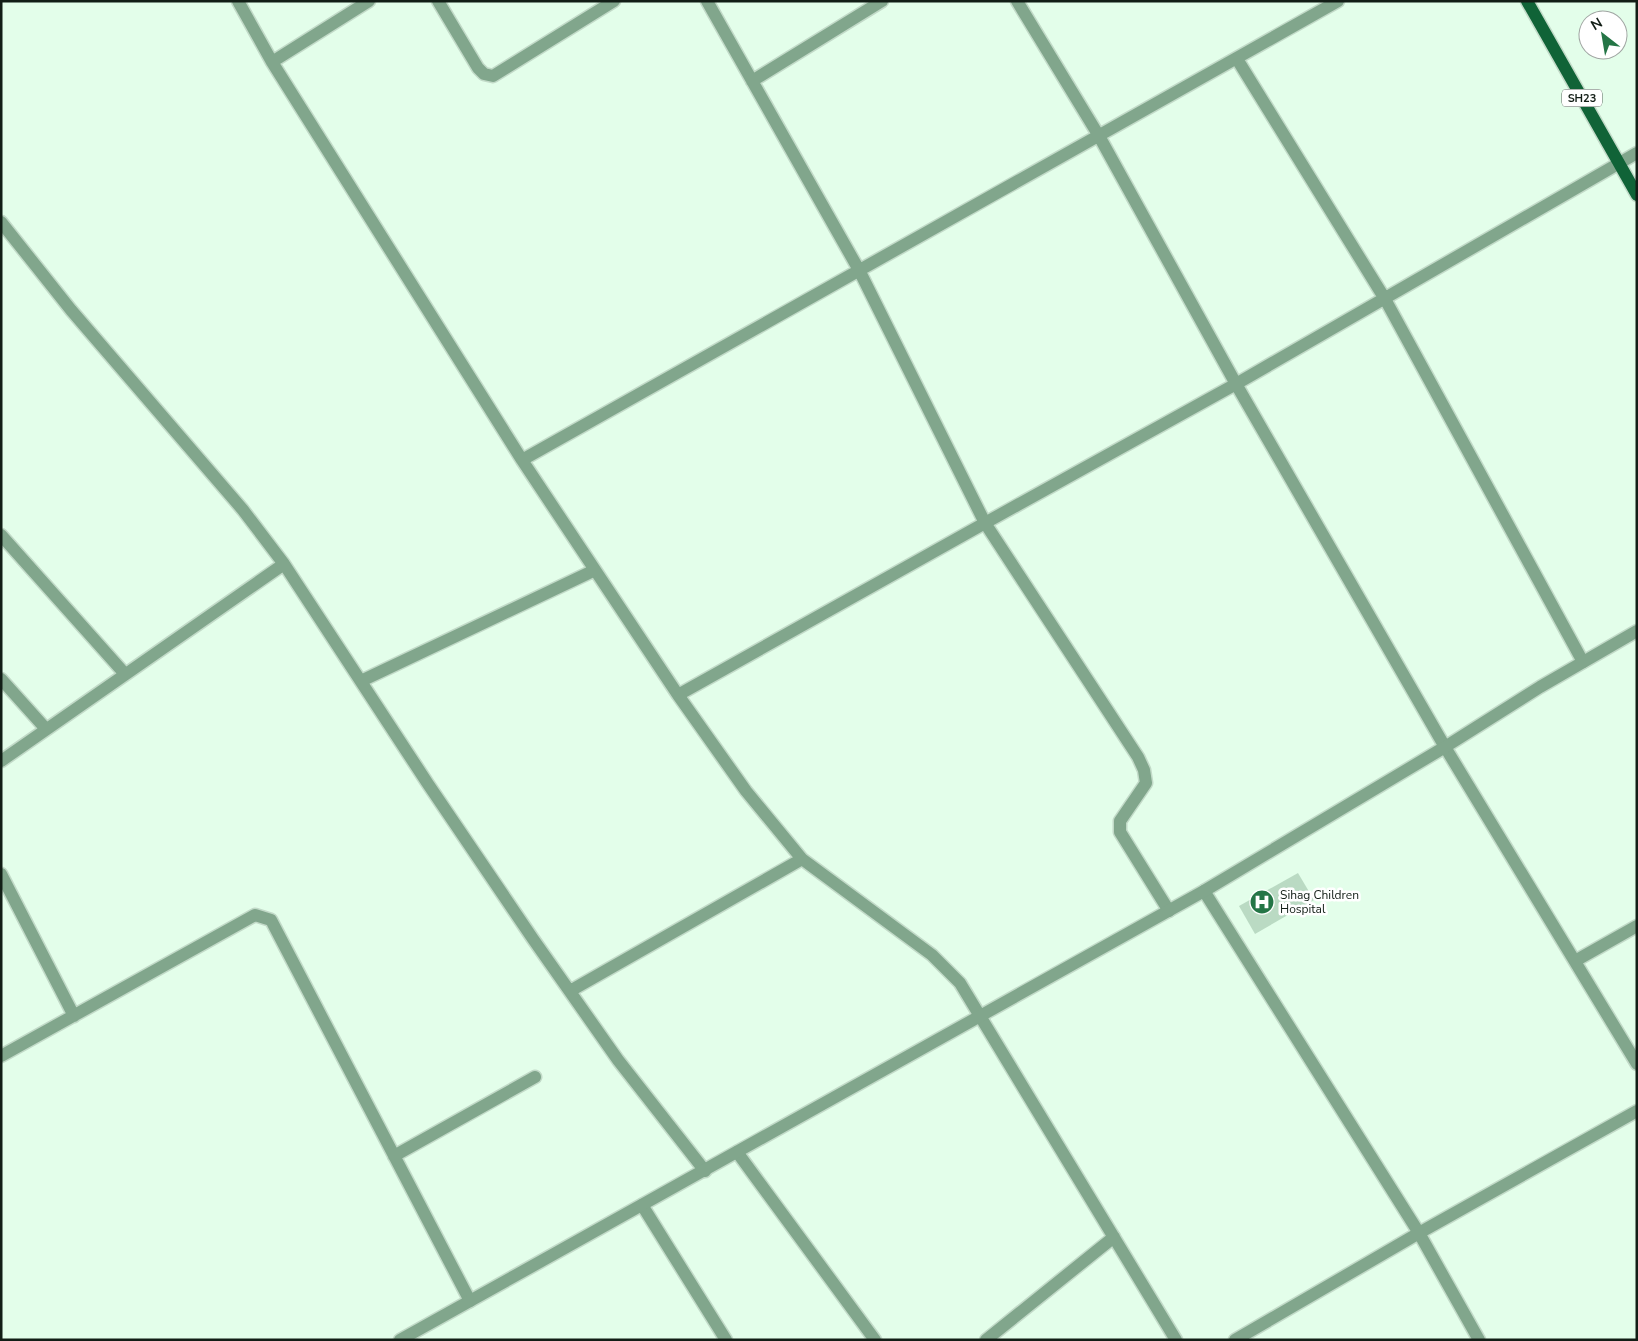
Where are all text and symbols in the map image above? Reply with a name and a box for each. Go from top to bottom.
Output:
north arrow [1578,10,1628,60]
text: N [1587,13,1606,35]
road number: SH23 [1562,90,1602,106]
place label: Sihag Children Hospital [1280,887,1359,917]
hospital icon: Sihag Children Hospital [1249,889,1275,915]

